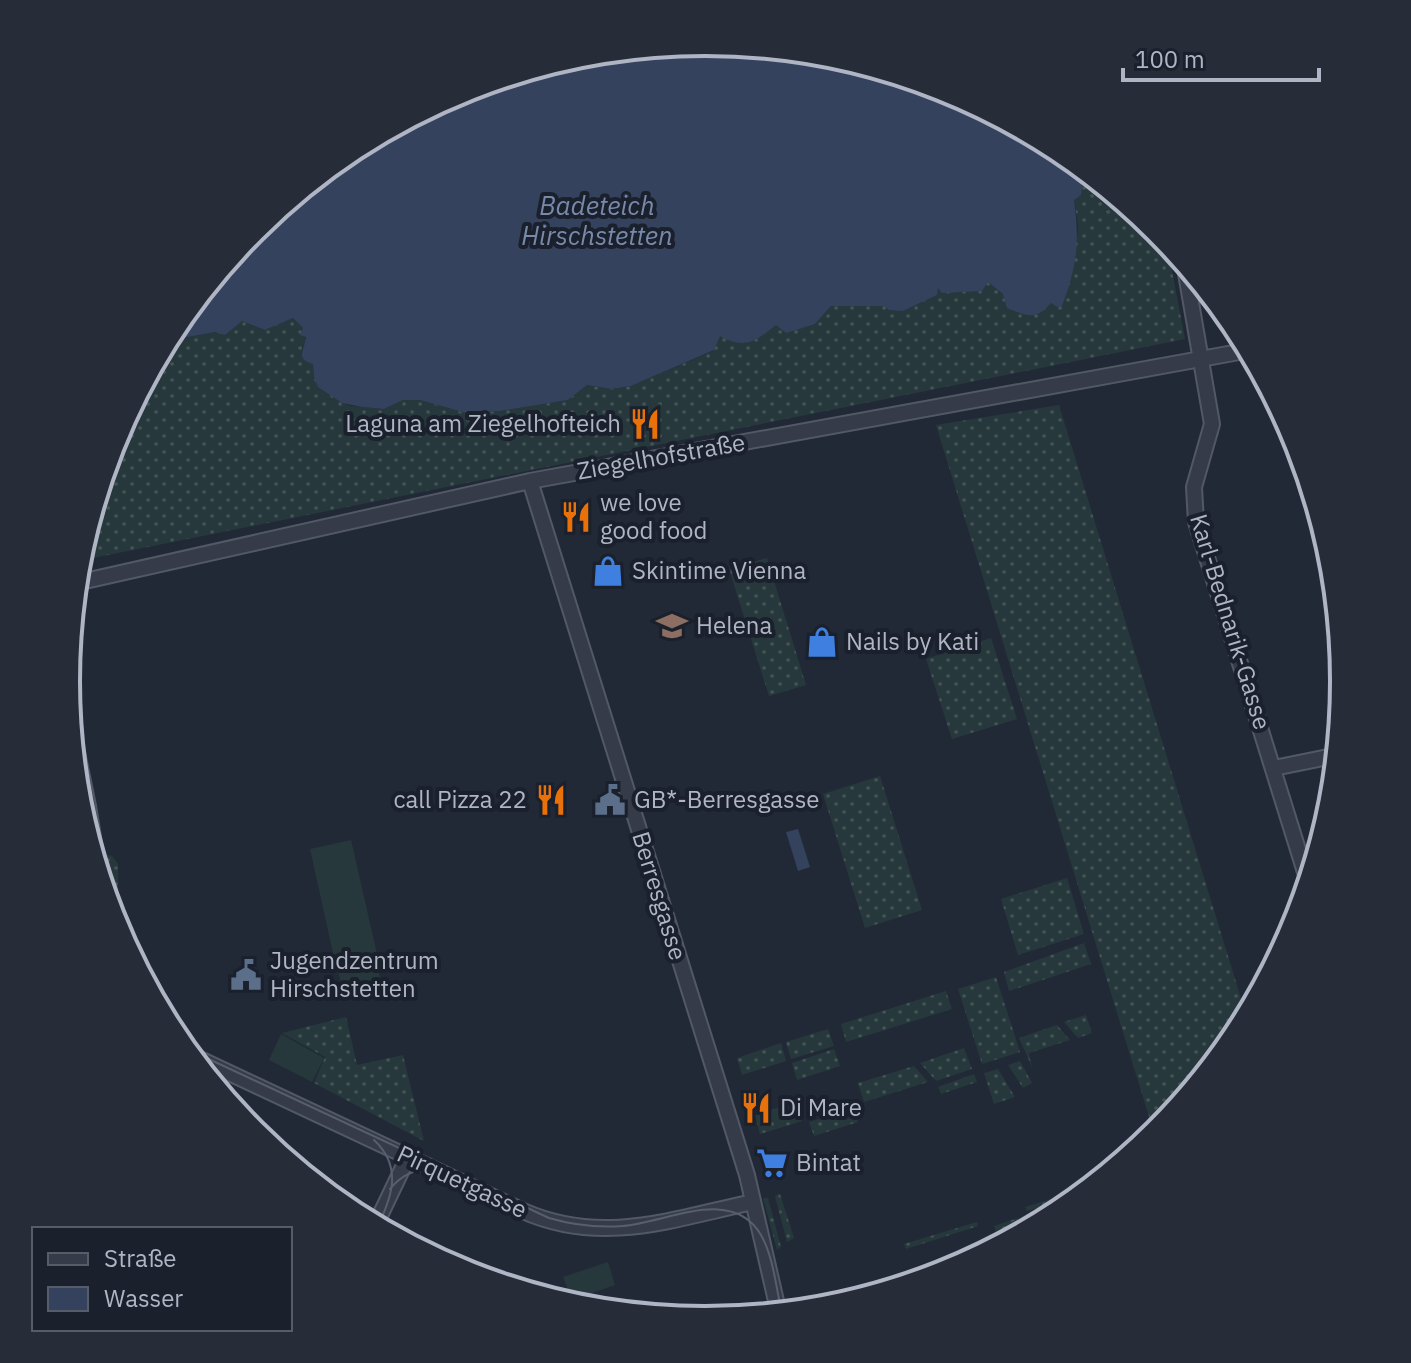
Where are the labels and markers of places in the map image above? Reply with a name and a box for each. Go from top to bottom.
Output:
place label: Laguna am Ziegelhofteich [345,407,621,439]
restaurant icon: Laguna am Ziegelhofteich [628,407,662,441]
place label: we love good food [600,486,707,546]
restaurant icon: we love good food [559,500,593,534]
shop icon: Skintime Vienna [591,554,625,588]
place label: Skintime Vienna [632,554,806,586]
school or university icon: Helena [655,609,689,643]
place label: Helena [696,609,772,641]
shop icon: Nails by Kati [805,625,839,659]
place label: Nails by Kati [846,625,979,657]
place label: call Pizza 22 [393,783,527,815]
restaurant icon: call Pizza 22 [534,783,568,817]
public building icon: GB*-Berresgasse [593,783,627,817]
place label: GB*-Berresgasse [634,783,820,815]
place label: Jugendzentrum Hirschstetten [270,944,439,1004]
public building icon: Jugendzentrum Hirschstetten [229,958,263,992]
restaurant icon: Di Mare [739,1091,773,1125]
place label: Di Mare [780,1091,862,1123]
supermarket icon: Bintat [755,1146,789,1180]
place label: Bintat [796,1146,861,1178]

